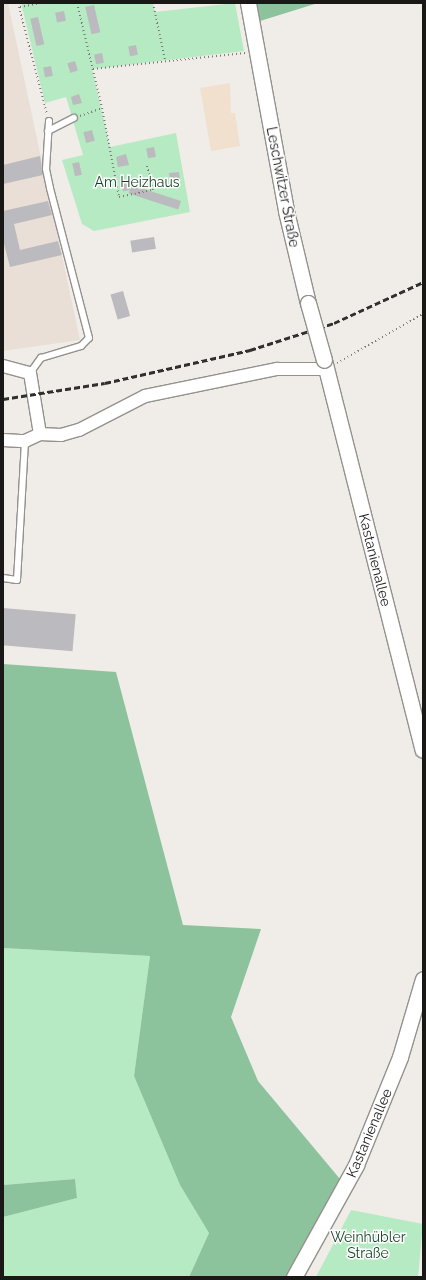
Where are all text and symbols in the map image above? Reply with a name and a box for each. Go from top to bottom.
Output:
street label: Leschwitzer Straße [263,125,303,249]
park label: Am Heizhaus [94,174,180,190]
street label: Kastanienallee [355,512,395,608]
street label: Kastanienallee [343,1086,395,1180]
park label: Weinhübler Straße [330,1229,406,1262]

